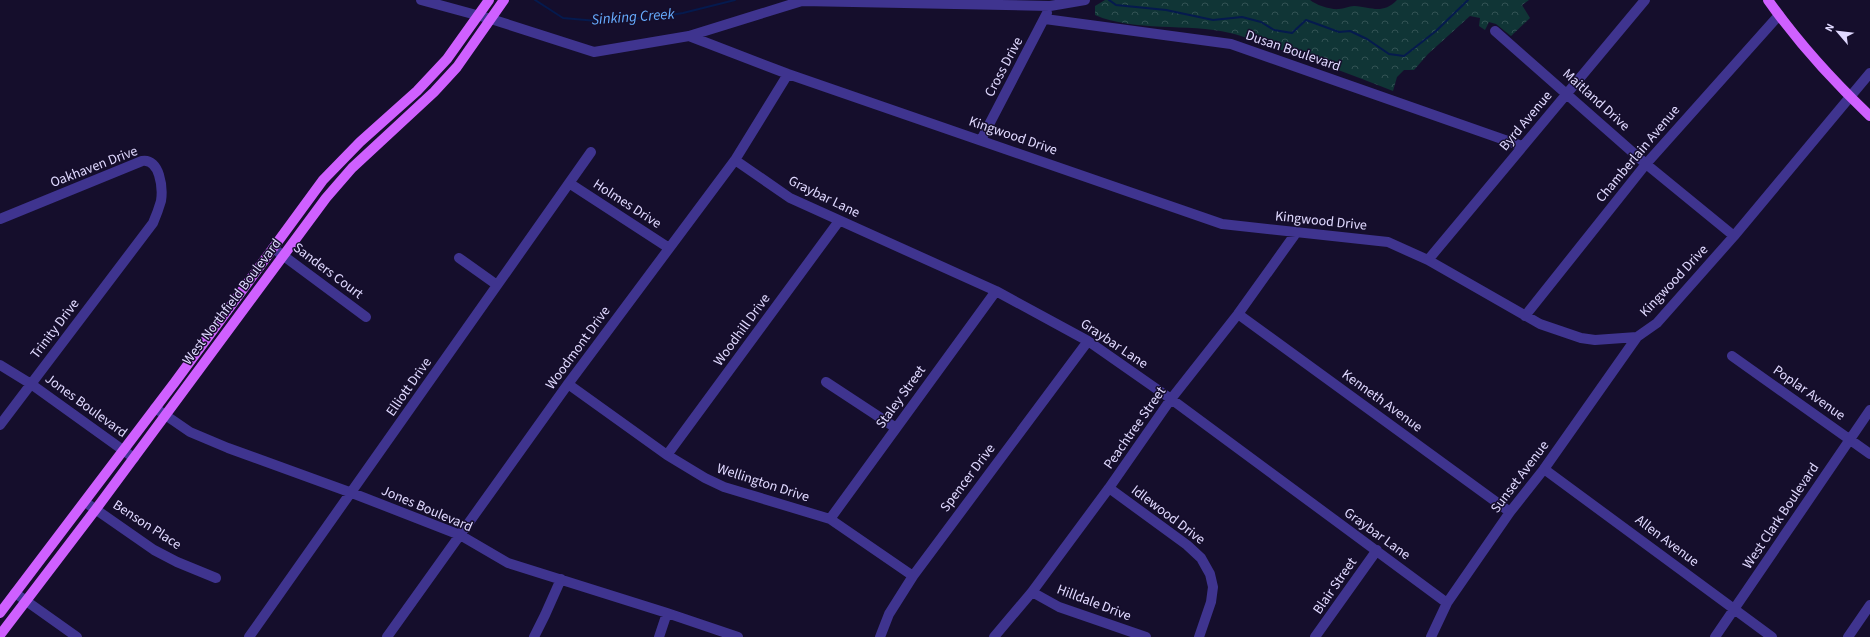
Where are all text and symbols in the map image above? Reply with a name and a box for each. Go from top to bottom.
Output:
water label: Sinking Creek [591,4,676,30]
north arrow [1818,12,1858,52]
text: N [1821,21,1838,34]
street label: Dusan Boulevard [1243,25,1343,77]
street label: Cross Drive [980,34,1028,100]
street label: Maitland Drive [1558,64,1634,136]
street label: Byrd Avenue [1495,87,1557,155]
street label: Chamberlain Avenue [1591,101,1685,207]
street label: Kingwood Drive [966,112,1060,160]
street label: Oakhaven Drive [47,141,141,193]
street label: Graybar Lane [785,171,863,223]
street label: Holmes Drive [589,174,665,234]
street label: Kingwood Drive [1274,206,1368,236]
street label: West Northfield Boulevard [178,235,286,369]
street label: Sanders Court [289,238,367,304]
street label: Kingwood Drive [1635,240,1713,322]
street label: Woodhill Drive [709,290,775,370]
street label: Trinity Drive [26,295,84,363]
street label: Woodmont Drive [541,302,615,394]
street label: Graybar Lane [1076,314,1152,374]
street label: Elliott Drive [381,354,437,420]
street label: Staley Street [871,361,931,433]
street label: Poplar Avenue [1769,361,1849,425]
street label: Kenneth Avenue [1338,365,1426,437]
street label: Jones Boulevard [41,369,131,443]
street label: Peachtree Street [1099,382,1171,473]
street label: Sunset Avenue [1486,437,1554,517]
street label: Spencer Drive [936,440,1000,516]
street label: Wellington Drive [714,459,812,507]
street label: West Clark Boulevard [1738,459,1824,573]
street label: Idlewood Drive [1127,480,1209,550]
street label: Jones Boulevard [378,481,476,537]
street label: Benson Place [109,495,185,555]
street label: Graybar Lane [1340,503,1414,565]
street label: Allen Avenue [1631,510,1703,572]
street label: Blair Street [1308,553,1362,618]
street label: Hilldale Drive [1054,580,1134,626]

